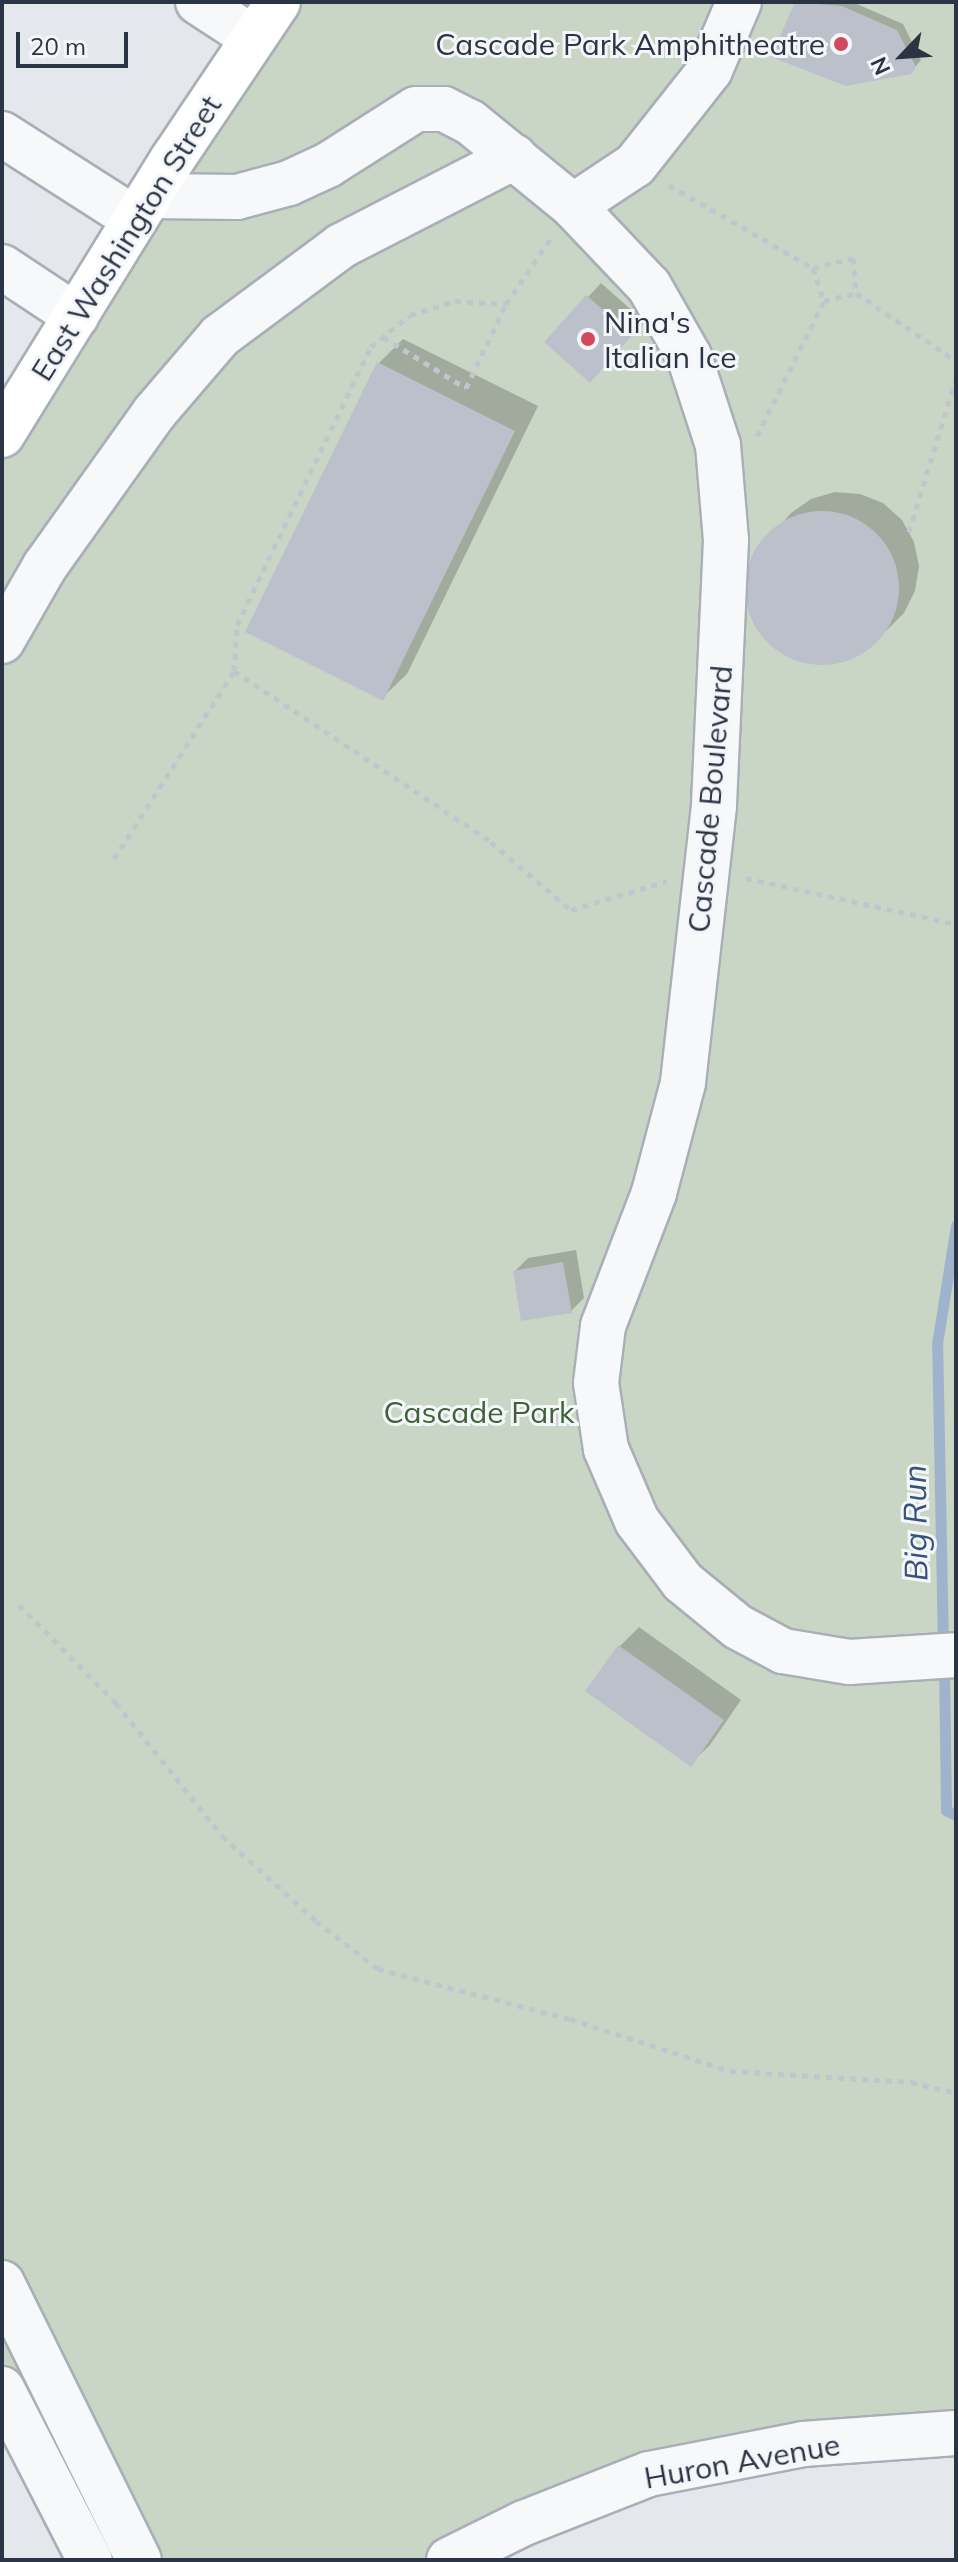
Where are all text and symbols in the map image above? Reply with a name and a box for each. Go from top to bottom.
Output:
scale bar [20,16,132,66]
north arrow [862,16,942,96]
place label: Cascade Park Amphitheatre [435,26,825,62]
text: 20 m [30,31,86,61]
marker: Cascade Park Amphitheatre [832,35,850,53]
text: N [864,53,896,80]
street label: East Washington Street [24,89,228,387]
place label: Nina's Italian Ice [604,304,737,374]
marker: Nina's Italian Ice [579,330,597,348]
street label: Cascade Boulevard [680,664,740,934]
park label: Cascade Park [384,1394,574,1430]
water label: Big Run [895,1464,935,1582]
street label: Huron Avenue [641,2426,843,2496]

